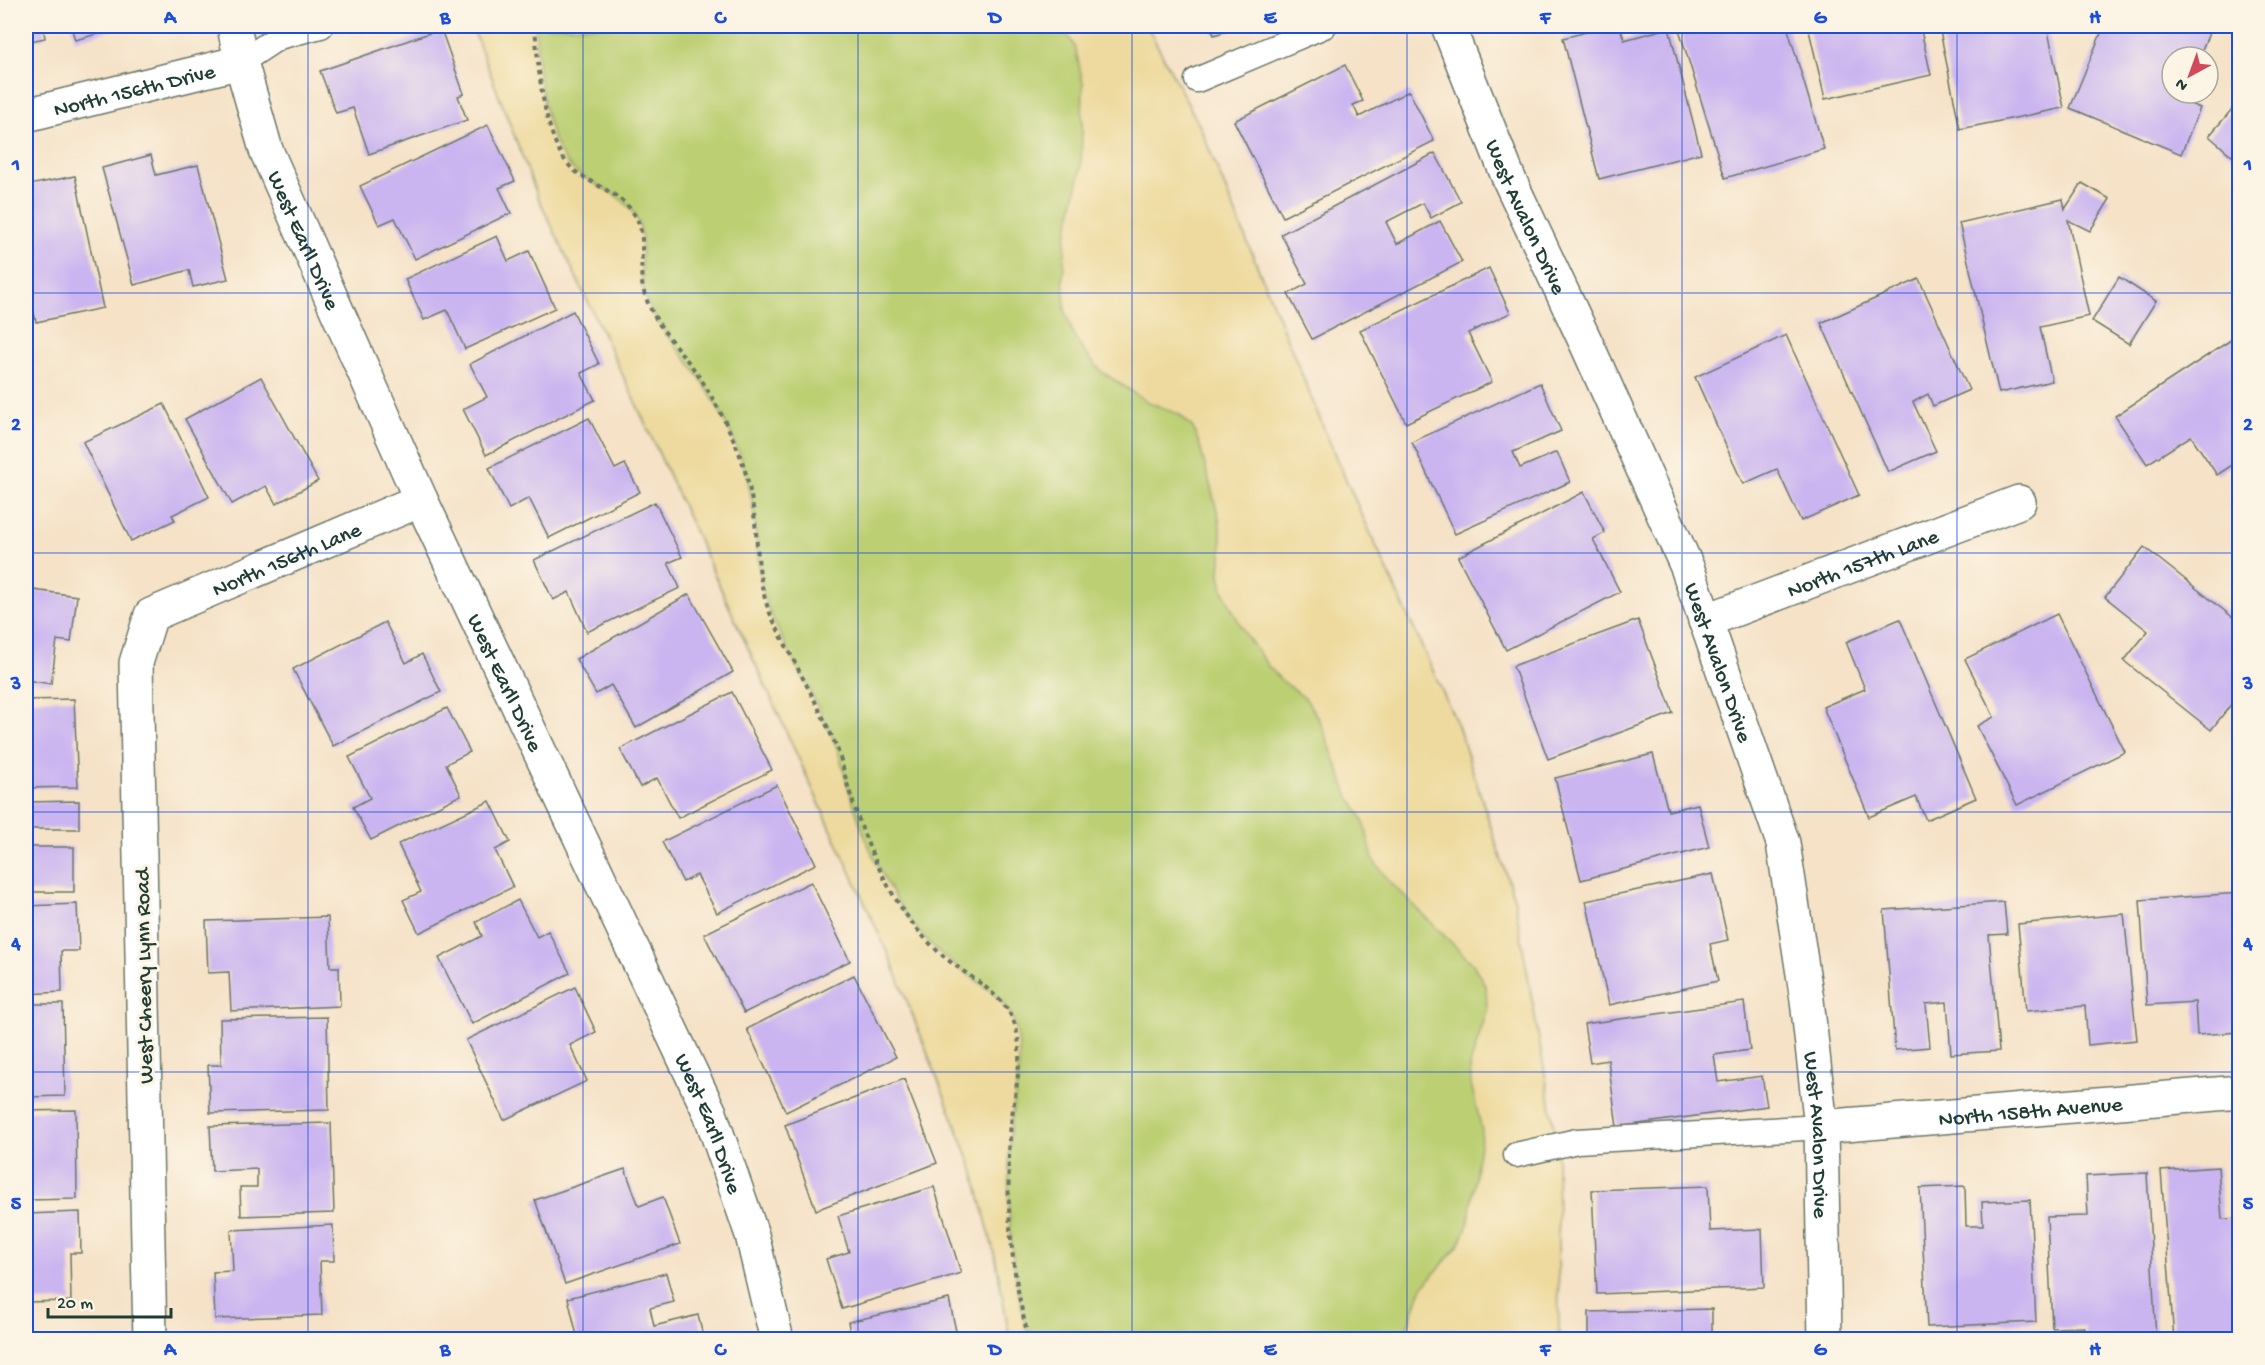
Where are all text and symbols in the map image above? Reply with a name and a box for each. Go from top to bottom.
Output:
text: A [163,8,178,31]
text: B [439,8,451,31]
text: C [714,8,728,31]
text: D [986,8,1002,31]
text: E [1264,8,1278,31]
text: F [1539,8,1552,31]
text: G [1814,8,1828,31]
text: H [2089,8,2101,31]
north arrow [2160,45,2220,105]
street label: North 156th Drive [51,60,219,125]
text: N [2172,73,2193,94]
street label: West Avalon Drive [1478,136,1571,300]
text: 1 [11,155,20,178]
text: 1 [2243,155,2252,178]
street label: West Earll Drive [260,168,344,315]
text: 2 [11,415,21,438]
text: 2 [2243,415,2253,438]
street label: North 156th Lane [209,518,366,604]
street label: North 157th Lane [1784,525,1943,606]
street label: West Avalon Drive [1676,580,1756,747]
street label: West Earll Drive [460,611,547,757]
text: 3 [10,674,21,697]
text: 3 [2242,674,2253,697]
street label: West Cheery Lynn Road [131,866,161,1084]
text: 4 [10,934,21,957]
text: 4 [2242,934,2253,957]
street label: West Earll Drive [667,1050,746,1198]
street label: West Avalon Drive [1796,1050,1832,1219]
street label: North 158th Avenue [1938,1093,2124,1134]
text: 5 [11,1194,22,1217]
text: 5 [2243,1194,2254,1217]
scale bar [48,1281,171,1319]
text: 20 m [57,1294,93,1315]
text: A [163,1340,178,1363]
text: B [439,1340,451,1363]
text: C [714,1340,728,1363]
text: D [986,1340,1002,1363]
text: E [1264,1340,1278,1363]
text: F [1539,1340,1552,1363]
text: G [1814,1340,1828,1363]
text: H [2089,1340,2101,1363]

